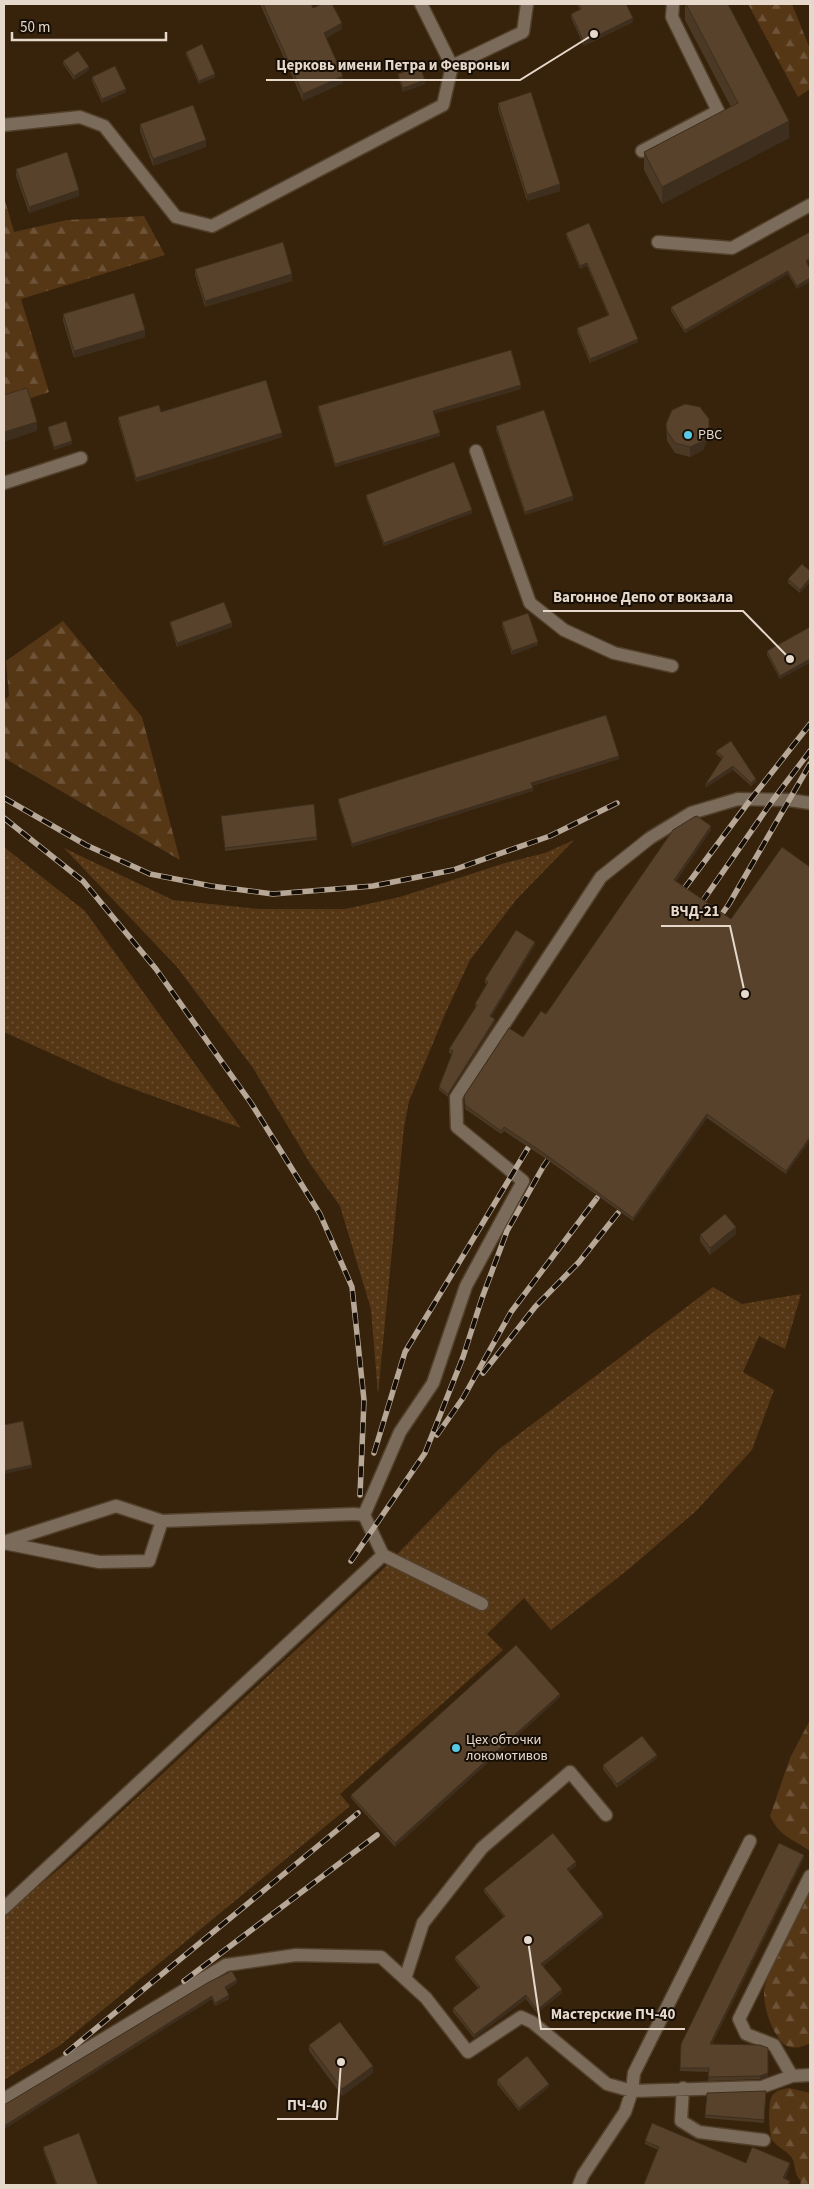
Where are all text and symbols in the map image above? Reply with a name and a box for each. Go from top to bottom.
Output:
scale bar [12,10,166,42]
text: 50 m [20,17,50,38]
callout: Церковь имени Петра и Февроньи [266,50,520,80]
text: Церковь имени Петра и Февроньи [276,55,510,76]
place label: РВС [698,425,722,445]
marker: РВС [682,429,694,441]
callout: Вагонное Депо от вокзала [543,581,743,611]
text: Вагонное Депо от вокзала [553,587,733,608]
callout: ВЧД-21 [661,896,730,926]
text: ВЧД-21 [670,901,720,922]
place label: Цех обточки локомотивов [466,1730,548,1766]
marker: Цех обточки локомотивов [450,1742,462,1754]
callout: Мастерские ПЧ-40 [541,1999,685,2029]
text: Мастерские ПЧ-40 [551,2004,675,2025]
callout: ПЧ-40 [277,2089,337,2119]
text: ПЧ-40 [287,2095,327,2116]

